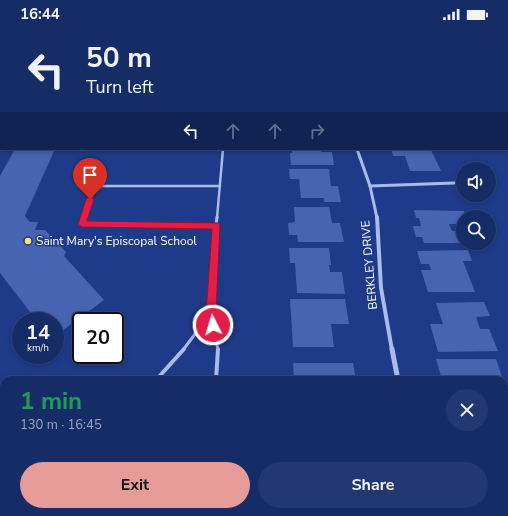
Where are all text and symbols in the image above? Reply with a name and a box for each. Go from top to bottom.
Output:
text: 16:44 [20,4,60,24]
text: 50 m [86,39,152,77]
icon: left [20,44,72,96]
text: Turn left [86,75,154,99]
icon: left [180,120,202,142]
icon: ahead [222,120,244,142]
icon: ahead [264,120,286,142]
icon: right [306,120,328,142]
pin [73,158,107,199]
map controls [456,162,496,250]
button: sound [456,162,496,202]
icon: arrive [79,164,101,186]
button: search [456,210,496,250]
street label: BERKLEY DRIVE [357,220,381,310]
place label: Saint Mary's Episcopal School [36,233,197,249]
marker: Saint Mary's Episcopal School [23,236,33,246]
position arrow [192,304,234,346]
speed limit sign: 20 [72,312,124,364]
text: 14 [26,319,50,346]
text: km/h [27,341,49,355]
text: 1 min [20,385,82,417]
button: close [446,389,488,431]
text: 130 m · 16:45 [20,416,102,434]
button: Exit [20,462,250,508]
button: Share [258,462,488,508]

